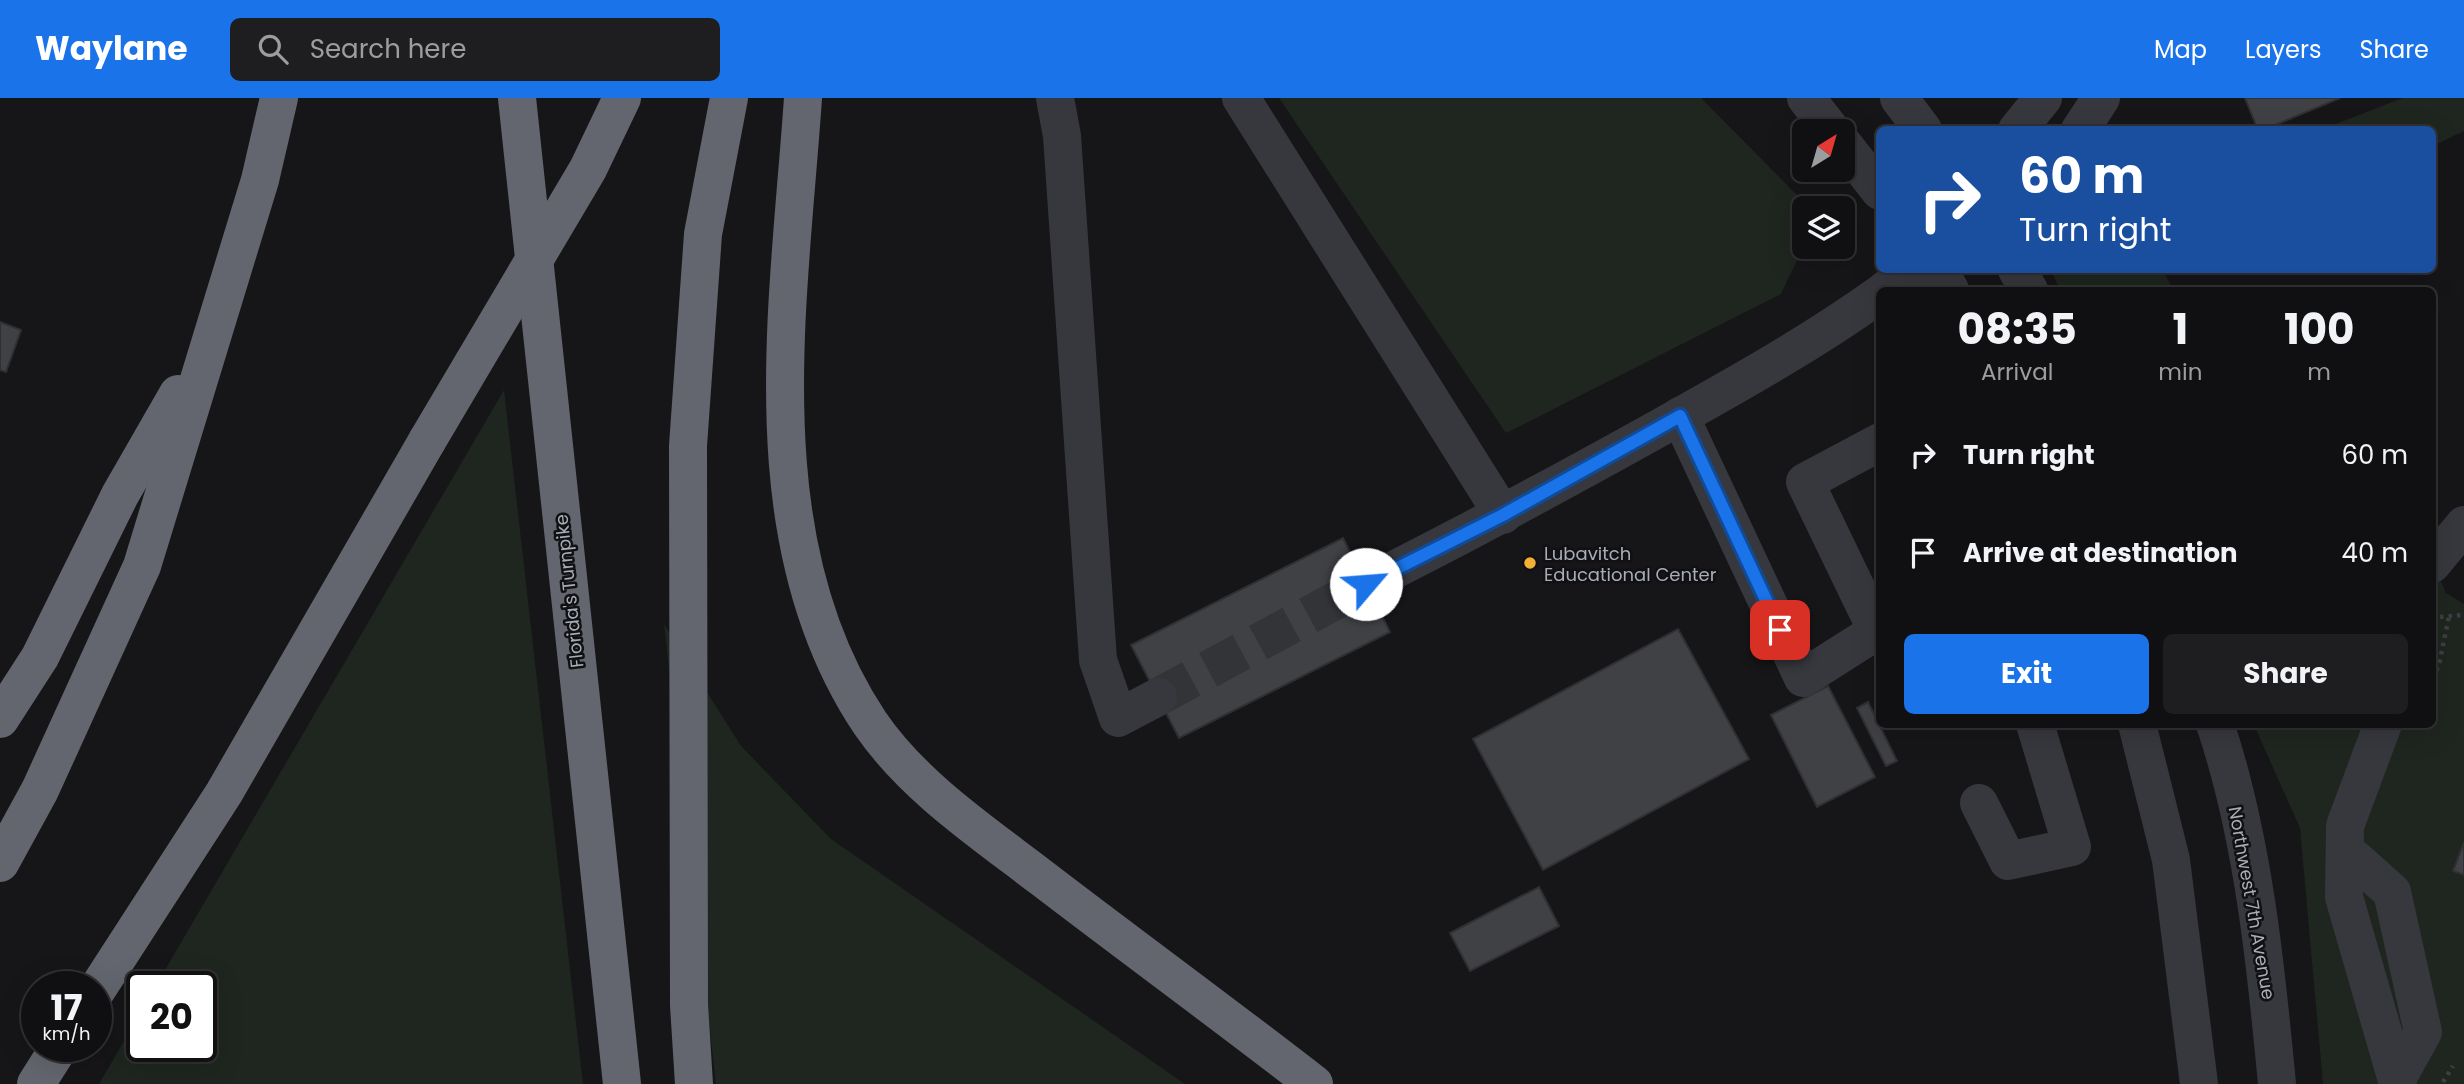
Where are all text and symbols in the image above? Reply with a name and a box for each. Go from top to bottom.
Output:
search box [230,18,720,81]
text: Waylane [35,25,188,72]
icon: search [254,30,292,68]
text: Search here [310,31,466,67]
text: Map [2154,33,2207,66]
text: Layers [2245,33,2321,66]
text: Share [2359,33,2429,66]
north arrow [1792,119,1855,182]
map controls [1792,119,1855,259]
text: 60 m [2019,142,2144,210]
icon: right [1904,154,1995,245]
button: layers [1792,196,1855,259]
text: Turn right [2019,207,2171,252]
text: 08:35 [1958,300,2077,359]
text: 1 [2172,300,2188,359]
text: 100 [2284,300,2354,359]
text: Arrival [1981,356,2053,388]
text: min [2158,356,2202,388]
text: m [2307,356,2331,388]
icon: right [1904,436,1942,474]
text: Turn right [1963,437,2095,473]
text: 60 m [2341,437,2408,473]
street label: Florida's Turnpike [549,513,589,669]
icon: arrive [1904,534,1942,572]
text: Arrive at destination [1963,535,2238,571]
text: 40 m [2342,535,2408,571]
place label: Lubavitch Educational Center [1544,541,1717,587]
position arrow [1329,547,1403,621]
marker: Lubavitch Educational Center [1522,555,1538,571]
pin [1750,600,1810,660]
icon: arrive [1761,611,1799,649]
button: Exit [1904,634,2149,714]
button: Share [2163,634,2408,714]
street label: Northwest 7th Avenue [2223,804,2281,1002]
speed limit sign: 20 [126,971,217,1062]
text: 17 [51,983,82,1032]
text: km/h [43,1021,90,1046]

